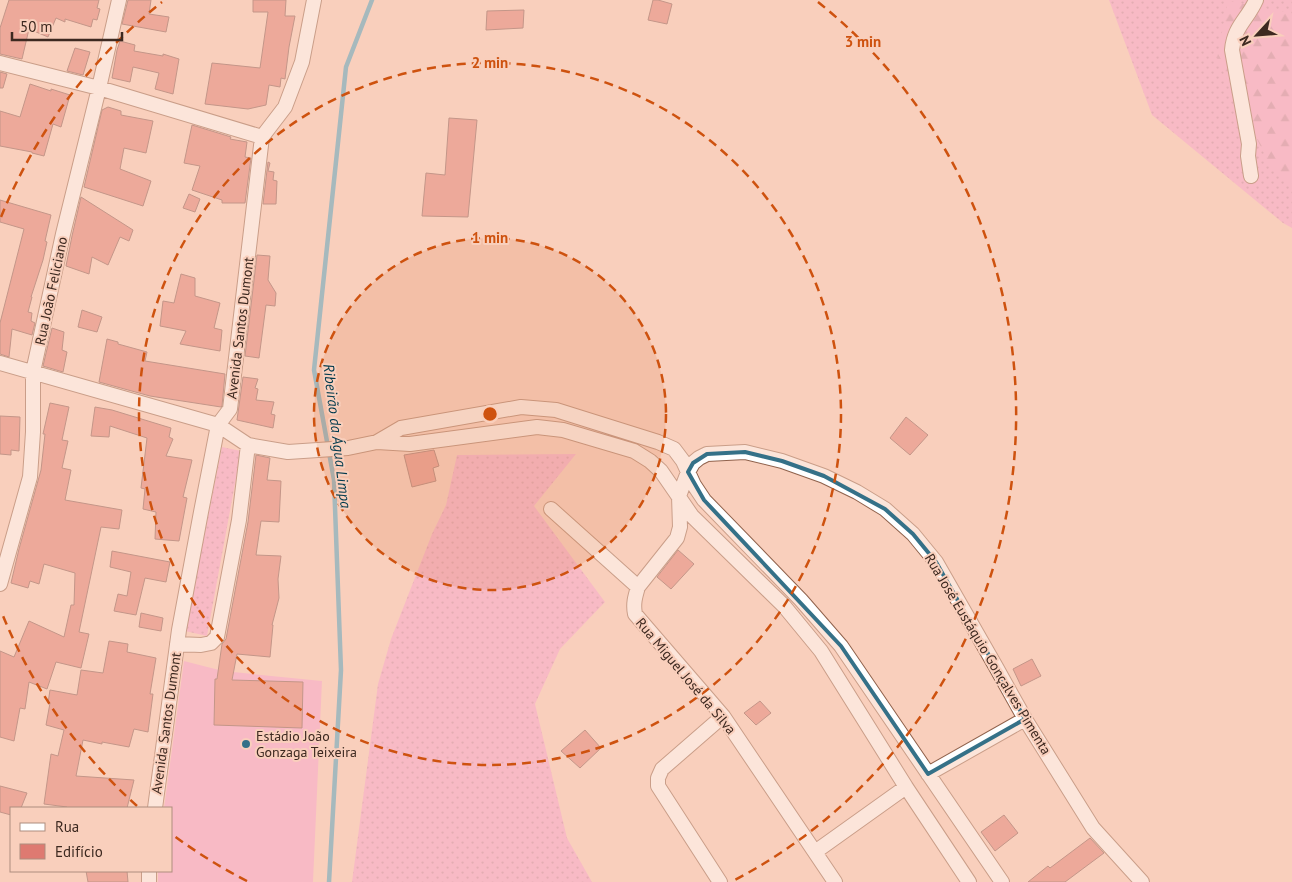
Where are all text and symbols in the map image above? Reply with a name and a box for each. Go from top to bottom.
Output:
scale bar [12,10,122,42]
north arrow [1232,10,1282,60]
text: 50 m [20,17,53,36]
text: 3 min [845,32,881,51]
text: N [1235,33,1255,49]
text: 2 min [472,53,508,72]
text: 1 min [472,228,508,247]
street label: Rua João Feliciano [31,235,71,347]
street label: Avenida Santos Dumont [222,256,258,400]
water label: Ribeirão da Água Limpa [319,363,356,510]
centre of rings [481,405,499,423]
street label: Rua José Eustáquio Gonçalves Pimenta [921,550,1055,758]
street label: Rua Miguel José da Silva [632,614,740,738]
street label: Avenida Santos Dumont [147,651,185,795]
place label: Estádio João Gonzaga Teixeira [256,727,357,761]
marker: Estádio João Gonzaga Teixeira [240,738,252,750]
legend [10,807,172,872]
text: Rua [55,817,79,836]
text: Edifício [55,842,103,861]

